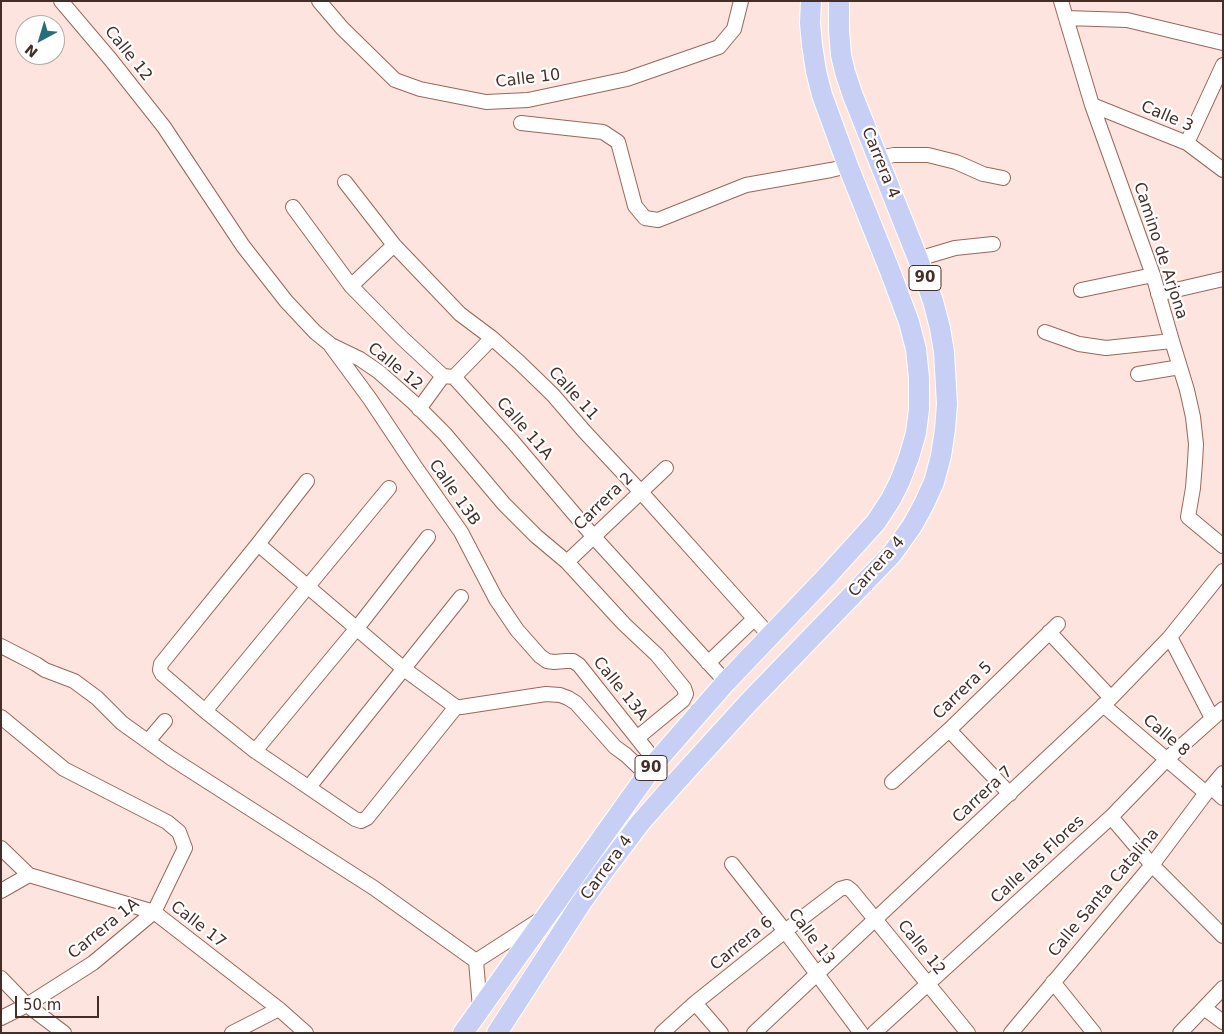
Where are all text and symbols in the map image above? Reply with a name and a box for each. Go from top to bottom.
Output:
north arrow [15,15,65,65]
street label: Calle 12 [100,23,156,85]
text: N [22,41,41,61]
street label: Calle 10 [494,66,562,92]
street label: Calle 3 [1138,97,1196,137]
street label: Carrera 4 [857,125,903,201]
street label: Camino de Arjona [1129,180,1191,322]
road number: 90 [909,266,941,290]
street label: Calle 12 [364,339,426,395]
street label: Calle 11 [544,363,602,425]
street label: Calle 11A [492,394,556,464]
street label: Calle 13B [424,456,484,530]
street label: Carrera 2 [570,469,638,535]
street label: Carrera 4 [845,533,909,601]
street label: Calle 13A [589,653,651,725]
street label: Carrera 5 [929,658,997,724]
street label: Calle 8 [1139,711,1193,761]
road number: 90 [635,756,667,780]
street label: Carrera 7 [949,762,1017,828]
street label: Calle las Flores [987,812,1089,908]
street label: Calle Santa Catalina [1045,825,1163,961]
street label: Carrera 4 [577,832,637,904]
street label: Carrera 1A [65,894,143,964]
street label: Calle 17 [166,897,230,953]
street label: Calle 13 [784,905,838,969]
street label: Carrera 6 [707,913,777,975]
street label: Calle 12 [893,917,949,979]
scale bar [18,986,101,1018]
text: 50 m [23,996,61,1014]

